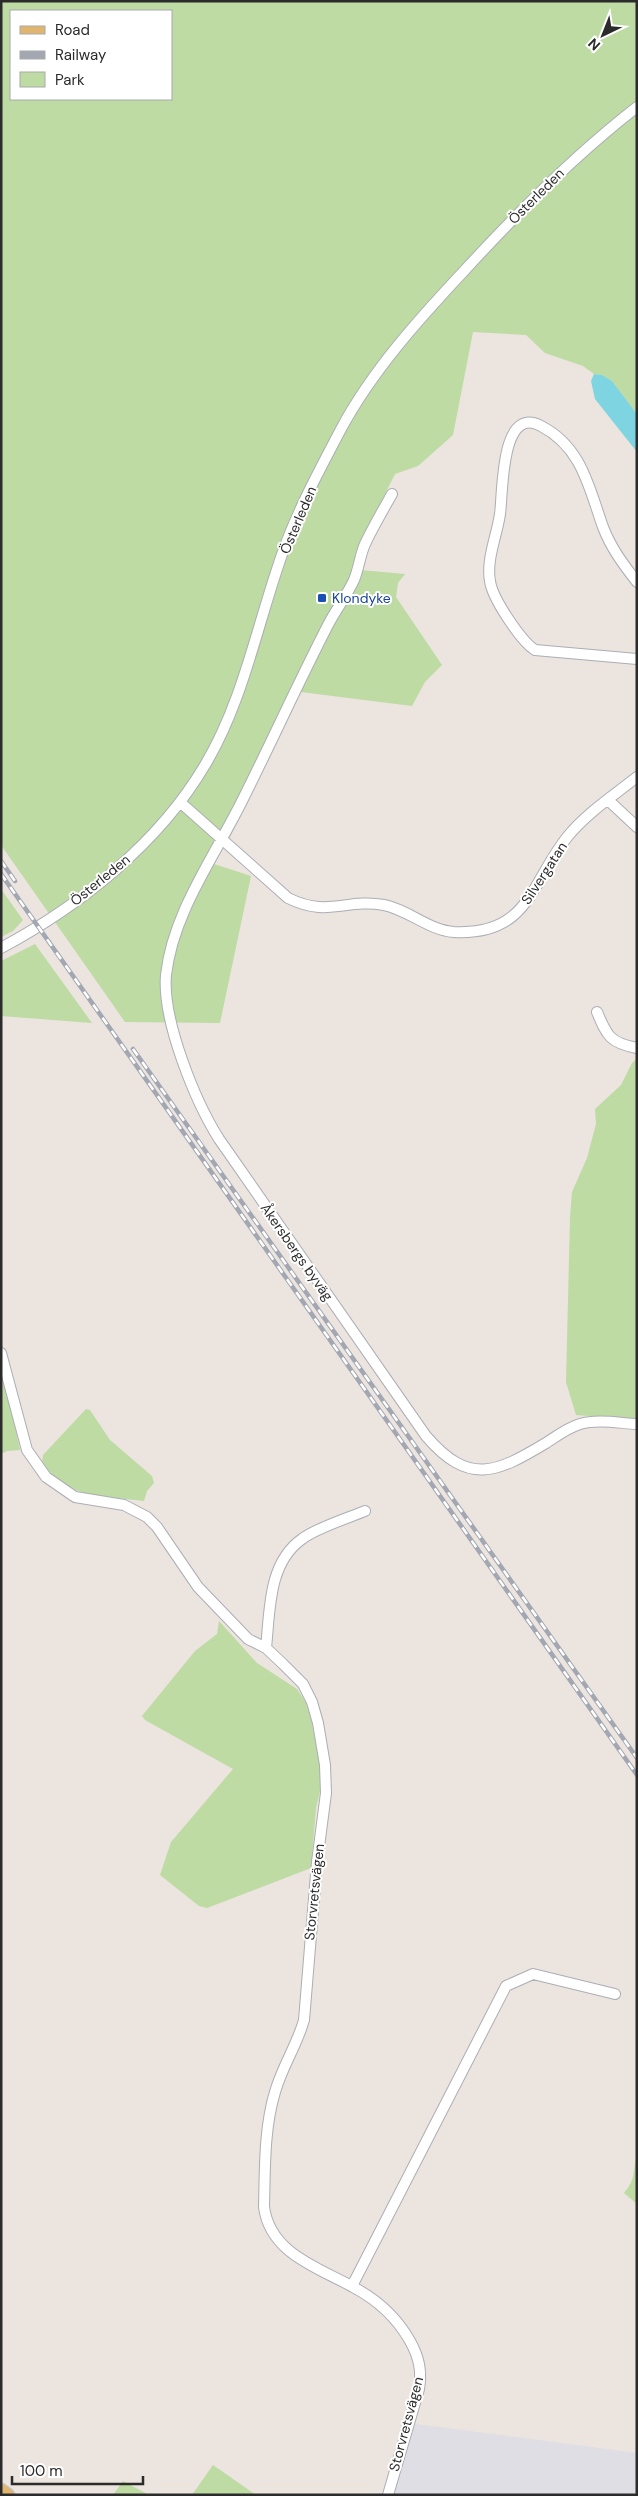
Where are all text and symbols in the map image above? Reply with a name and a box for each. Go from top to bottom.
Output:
legend [10,10,172,100]
north arrow [578,10,628,60]
text: Road [55,20,90,40]
text: N [584,34,604,55]
text: Railway [55,45,107,65]
text: Park [55,70,85,90]
street label: Österleden [504,164,568,228]
street label: Österleden [276,483,320,557]
place label: Klondyke [332,589,391,607]
marker: Klondyke [316,592,328,604]
street label: Silvergatan [517,838,571,908]
street label: Österleden [66,850,134,910]
street label: Åkersbergs byväg [257,1200,337,1304]
street label: Storvretsvägen [300,1843,328,1941]
street label: Storvretsvägen [385,2375,427,2473]
scale bar [12,2454,144,2486]
text: 100 m [20,2461,63,2481]

